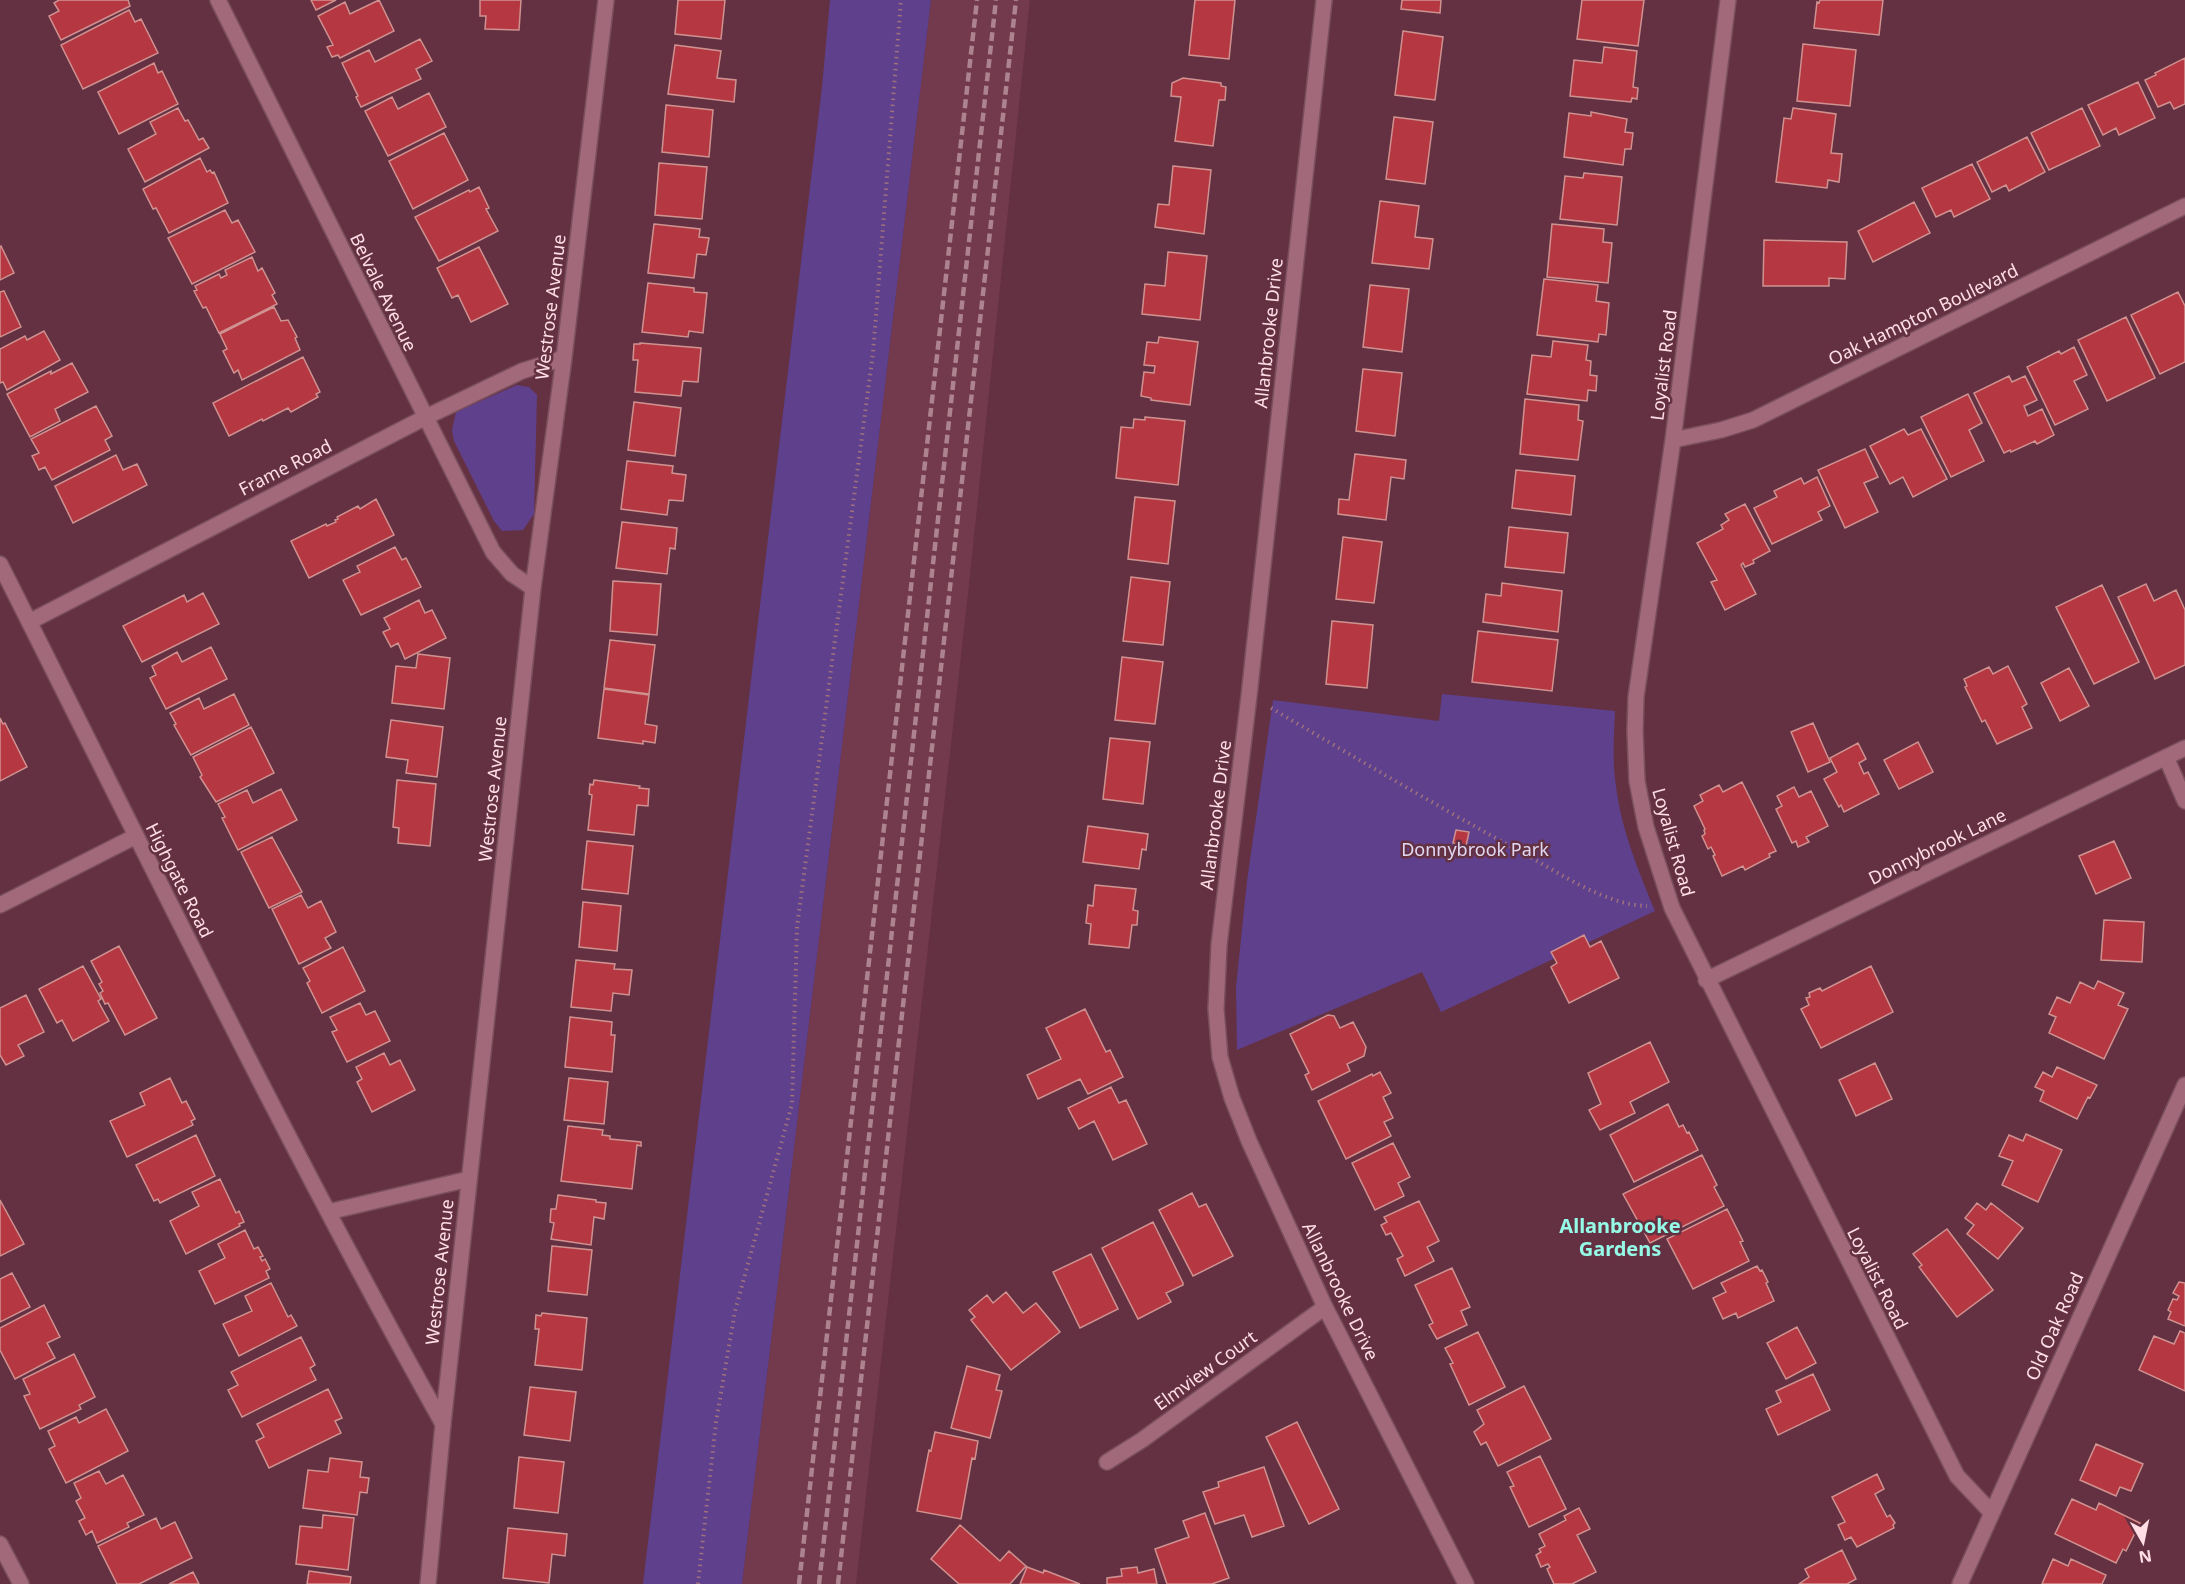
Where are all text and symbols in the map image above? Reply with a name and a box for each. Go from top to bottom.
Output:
street label: Belvale Avenue [345,229,423,355]
street label: Westrose Avenue [529,233,571,381]
street label: Allanbrooke Drive [1248,257,1288,409]
street label: Oak Hampton Boulevard [1824,258,2022,370]
street label: Loyalist Road [1644,308,1682,422]
street label: Frame Road [234,433,336,501]
street label: Westrose Avenue [472,715,512,863]
street label: Allanbrooke Drive [1194,739,1236,891]
street label: Loyalist Road [1647,785,1701,899]
street label: Donnybrook Lane [1864,802,2010,890]
street label: Highgate Road [141,818,219,942]
park label: Donnybrook Park [1401,837,1549,861]
street label: Westrose Avenue [419,1198,459,1346]
district label: Allanbrooke Gardens [1559,1212,1681,1262]
street label: Allanbrooke Drive [1297,1218,1385,1364]
street label: Loyalist Road [1842,1223,1914,1333]
street label: Old Oak Road [2019,1268,2089,1384]
street label: Elmview Court [1149,1324,1261,1415]
north arrow [2113,1512,2173,1572]
text: N [2137,1545,2153,1569]

